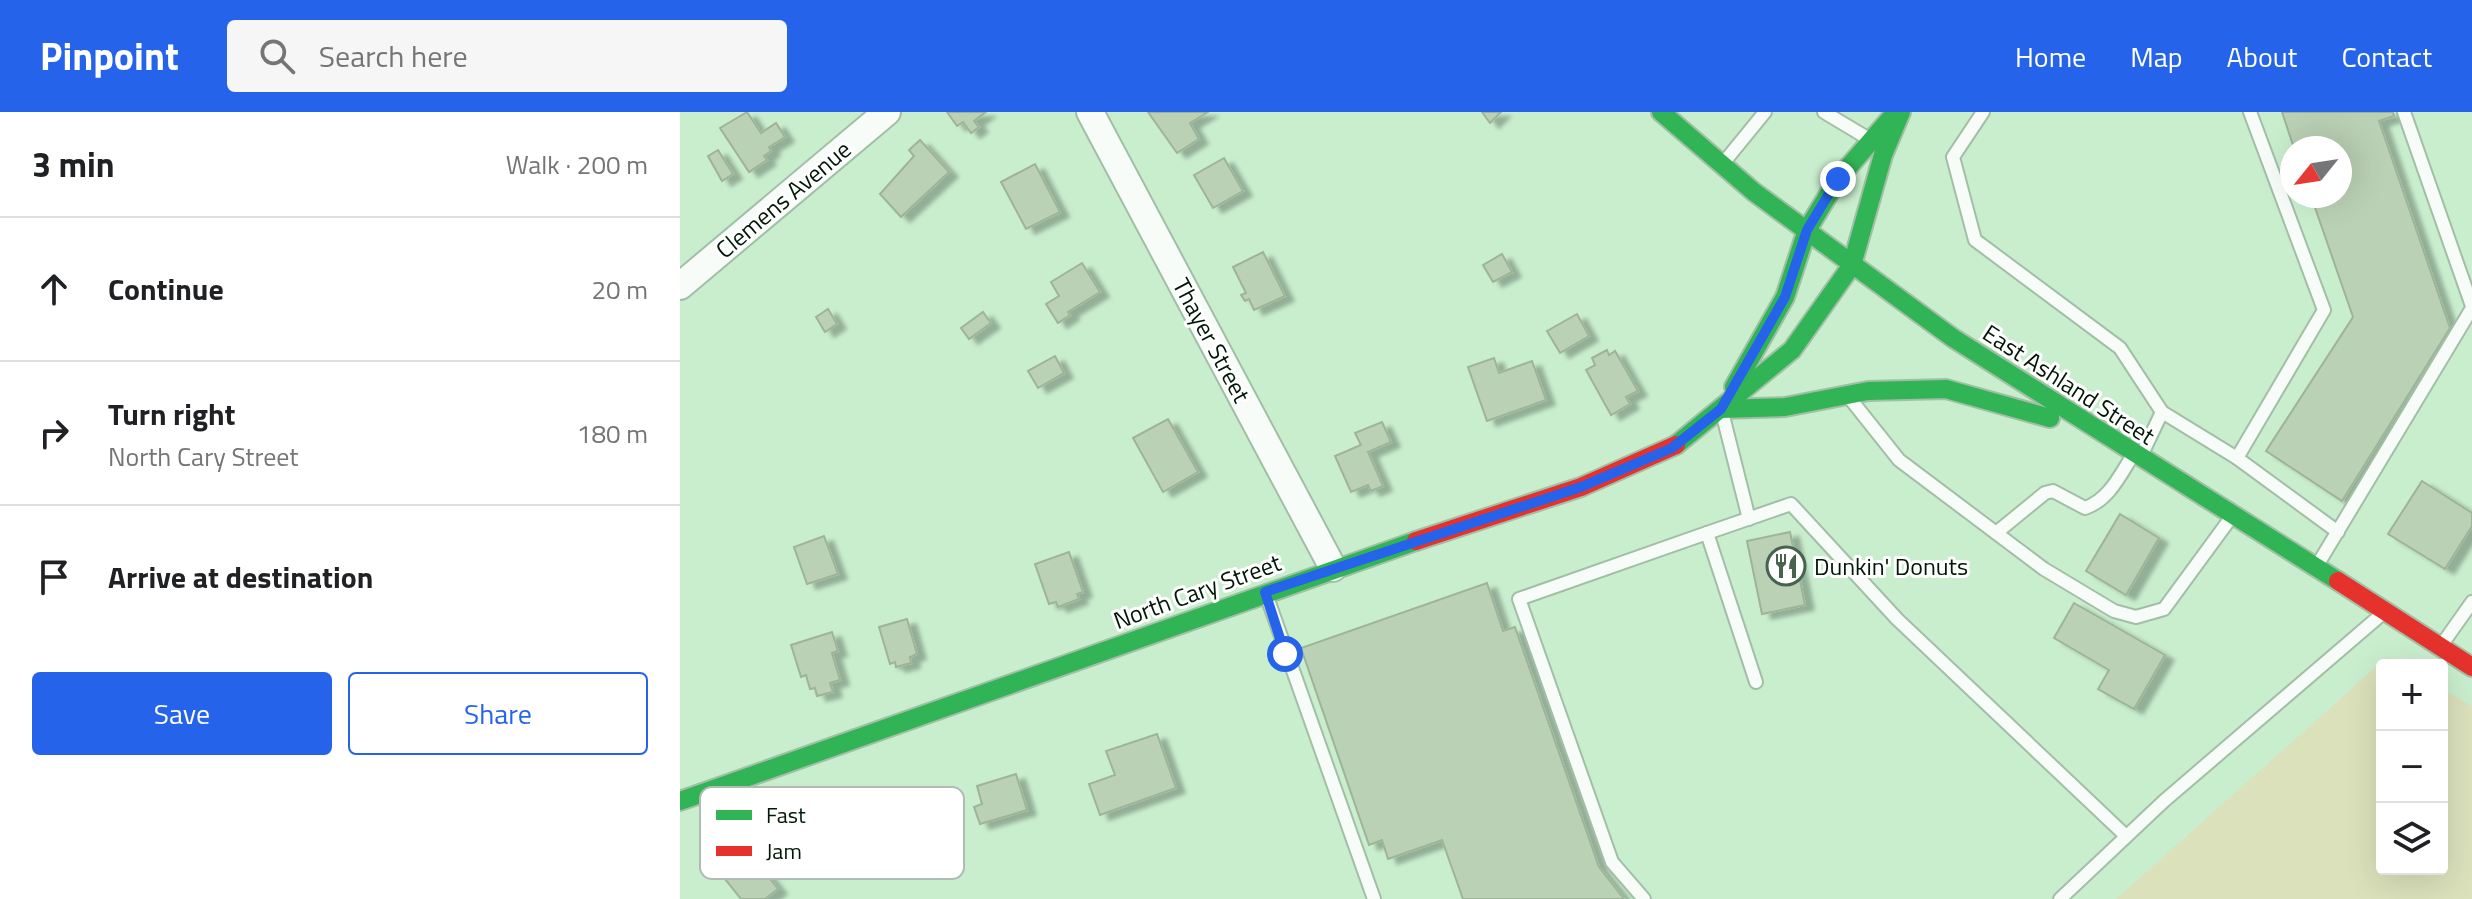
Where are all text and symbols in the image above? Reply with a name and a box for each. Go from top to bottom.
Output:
search box [227,20,787,92]
text: Pinpoint [40,27,179,85]
text: Search here [319,33,468,79]
icon: search [255,34,299,78]
text: Home [2015,35,2086,78]
text: Map [2130,35,2183,78]
text: About [2227,35,2297,78]
text: Contact [2341,35,2432,78]
street label: Clemens Avenue [707,131,859,267]
north arrow [2280,136,2352,208]
text: 3 min [32,138,115,190]
text: Walk · 200 m [506,145,648,184]
route end [1820,161,1856,197]
text: Continue [108,266,224,312]
icon: ahead [32,267,76,311]
text: 20 m [591,270,648,309]
street label: Thayer Street [1164,271,1260,409]
street label: East Ashland Street [1976,315,2163,454]
text: Turn right [108,391,236,437]
icon: right [32,411,76,455]
text: 180 m [577,414,648,453]
text: North Cary Street [108,437,298,476]
street label: North Cary Street [1108,544,1286,638]
restaurant icon: Dunkin' Donuts [1765,545,1807,587]
place label: Dunkin' Donuts [1814,548,1968,584]
text: Arrive at destination [108,554,373,600]
icon: arrive [32,555,76,599]
route start [1267,636,1303,672]
map controls [2376,659,2448,875]
button: + [2376,659,2448,731]
button: Save [32,672,332,755]
button: Share [348,672,648,755]
button: − [2376,731,2448,803]
legend [700,787,964,879]
text: Fast [766,798,806,832]
button: layers [2376,803,2448,875]
text: Jam [766,834,802,868]

